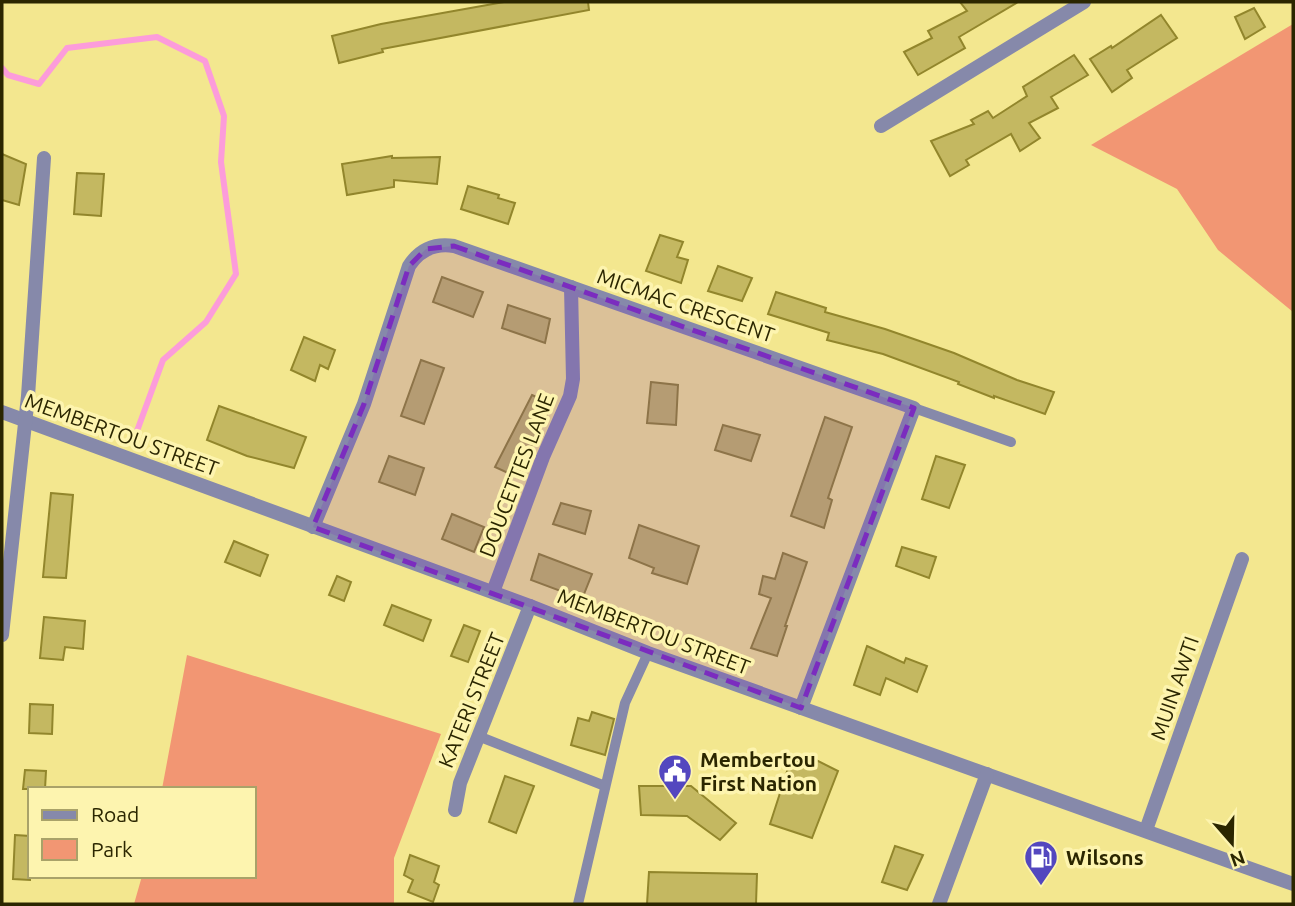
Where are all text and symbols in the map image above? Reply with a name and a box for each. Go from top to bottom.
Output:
street label: MICMAC CRESCENT [594,263,778,347]
street label: MEMBERTOU STREET [22,388,222,480]
street label: DOUCETTES LANE [474,390,558,560]
street label: MEMBERTOU STREET [554,583,754,679]
street label: KATERI STREET [433,629,509,771]
street label: MUIN AWTI [1145,633,1203,743]
place label: Membertou First Nation [700,747,817,795]
public building icon: Membertou First Nation [656,752,694,801]
legend [28,787,256,878]
text: Road [91,802,139,826]
north arrow [1197,808,1267,878]
text: Park [91,837,133,861]
fuel station icon: Wilsons [1022,838,1060,887]
place label: Wilsons [1066,845,1144,869]
text: N [1227,846,1248,872]

